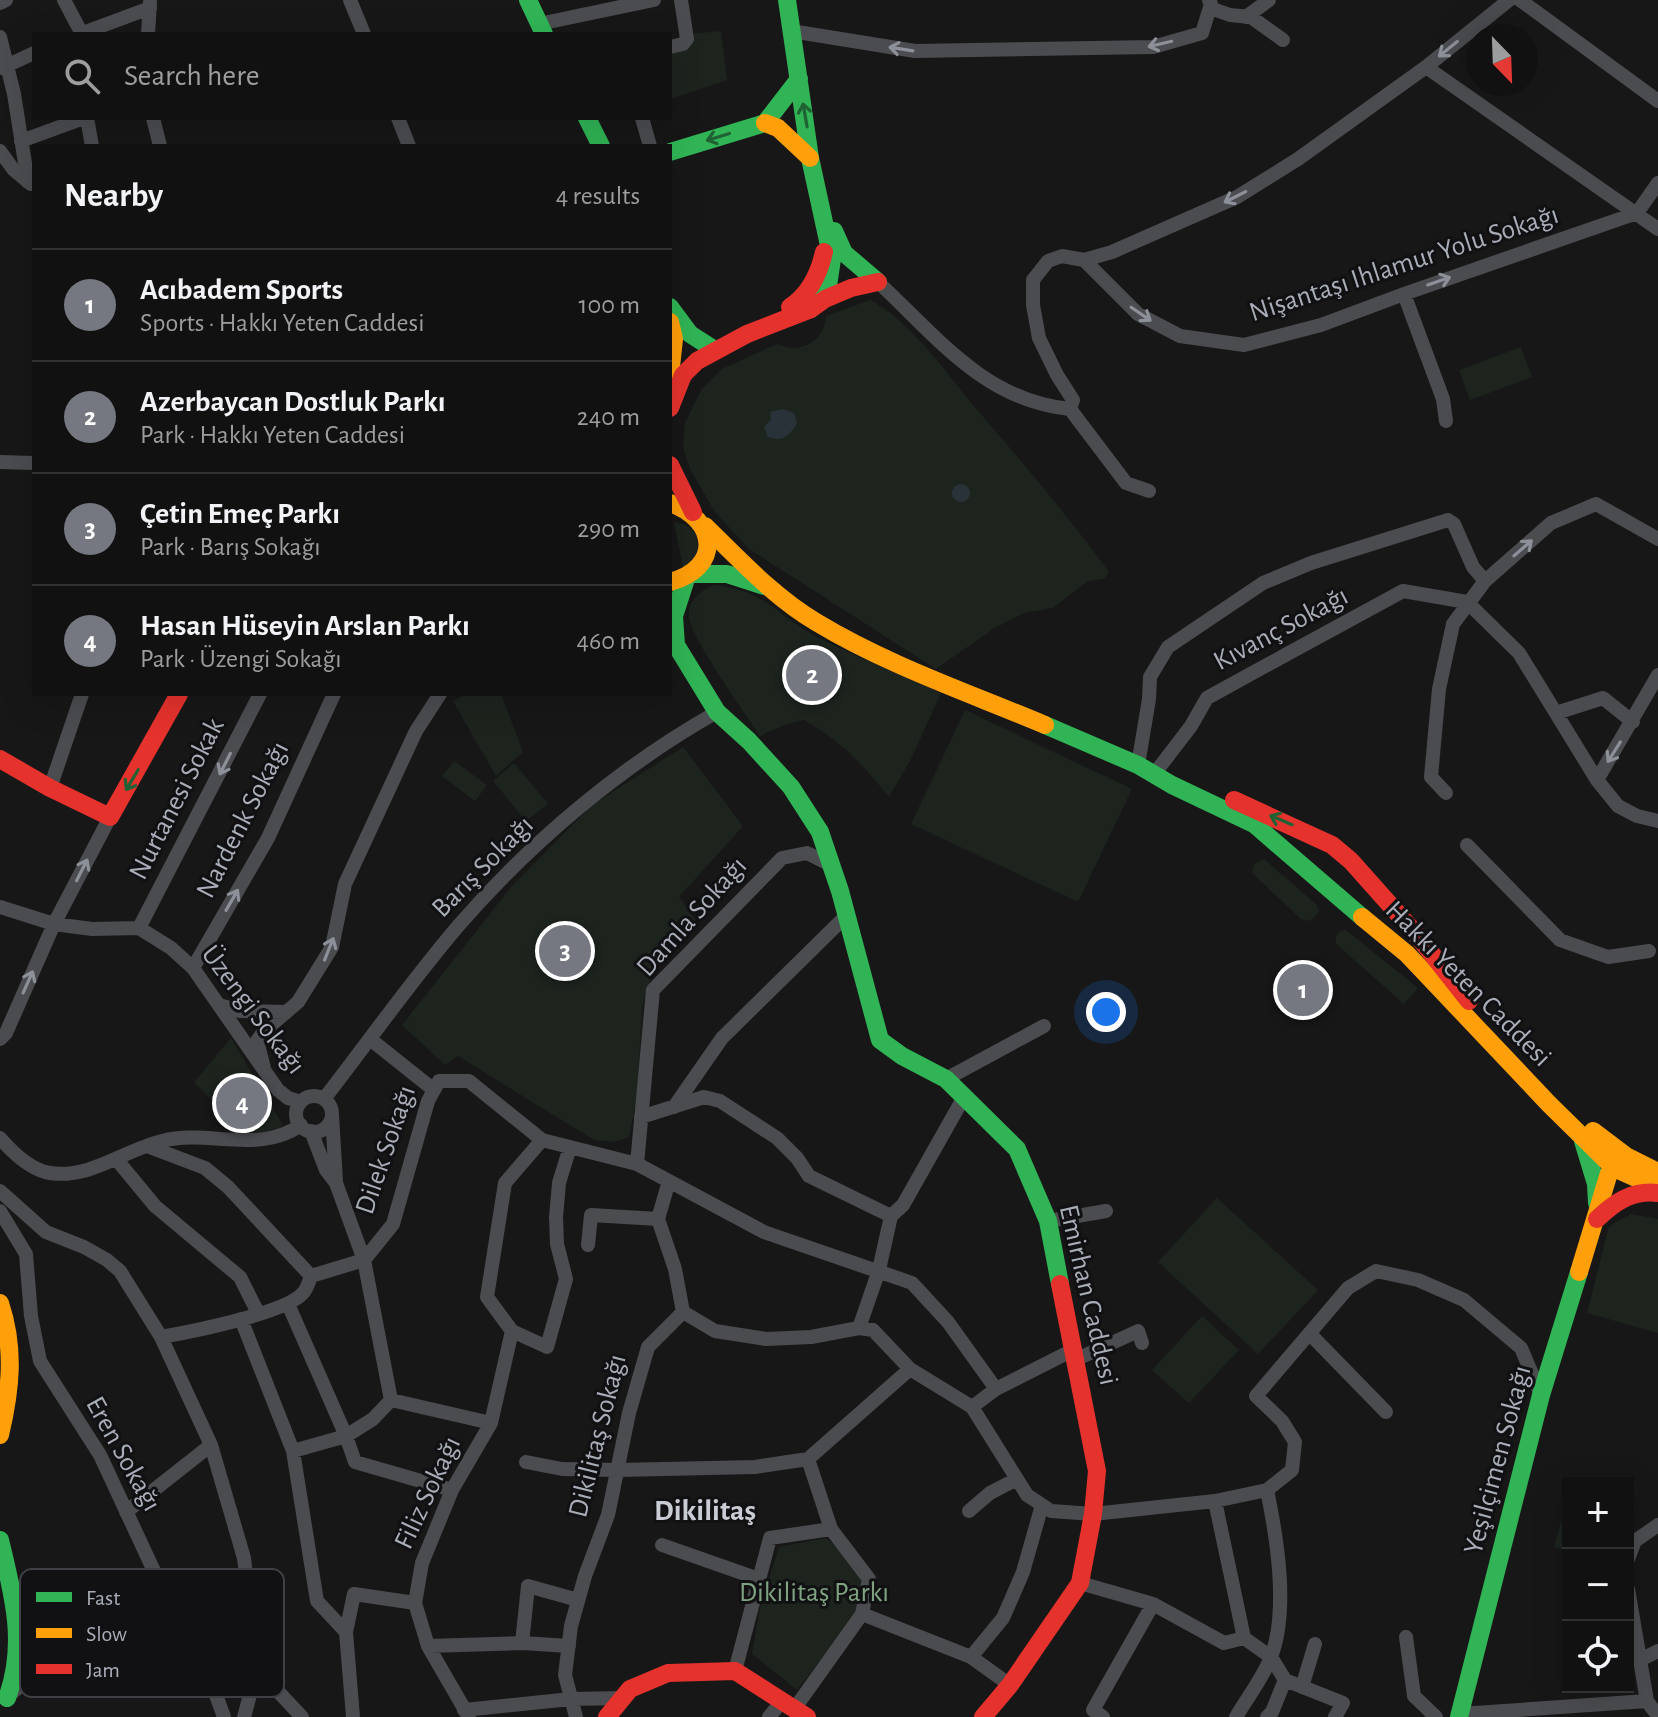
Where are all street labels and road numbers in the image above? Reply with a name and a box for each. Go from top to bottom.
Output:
street label: Nişantaşı Ihlamur Yolu Sokağı [1246,201,1562,327]
street label: Kıvanç Sokağı [1209,582,1353,676]
street label: Nurtanesi Sokak [124,714,230,884]
street label: Nardenk Sokağı [192,737,294,903]
street label: Barış Sokağı [427,811,539,923]
street label: Damla Sokağı [632,852,752,982]
street label: Hakkı Yeten Caddesi [1380,896,1556,1072]
street label: Üzengi Sokağı [196,939,312,1080]
street label: Dilek Sokağı [351,1082,421,1218]
street label: Emirhan Caddesi [1054,1202,1122,1388]
street label: Dikilitaş Sokağı [564,1352,632,1520]
street label: Yeşilçimen Sokağı [1459,1363,1537,1557]
street label: Eren Sokağı [80,1392,166,1516]
street label: Filiz Sokağı [390,1432,466,1554]

